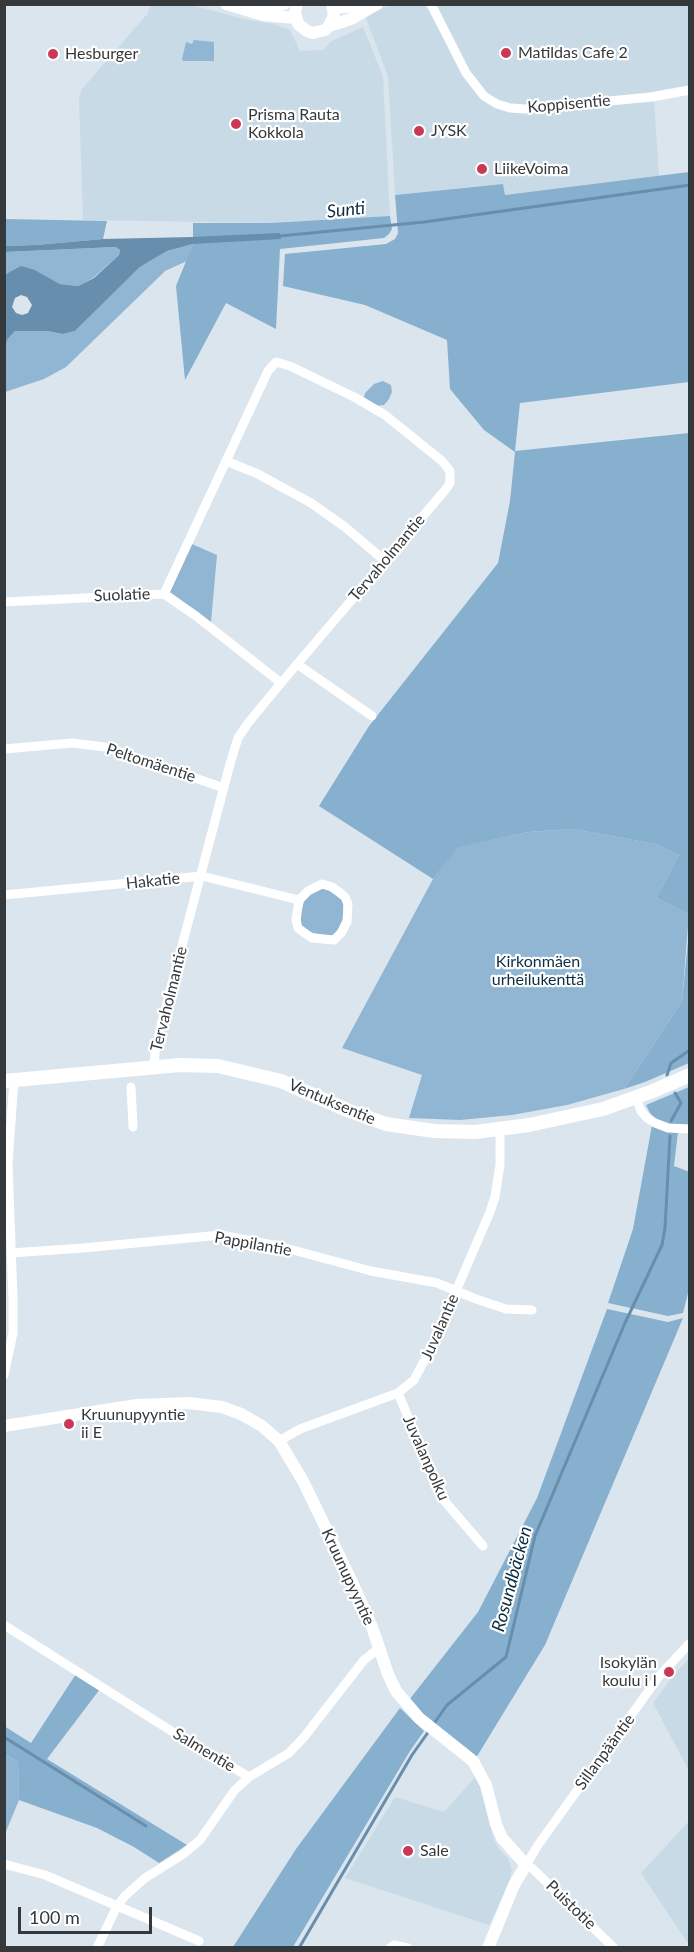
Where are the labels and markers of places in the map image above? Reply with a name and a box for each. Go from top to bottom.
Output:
place label: Matildas Cafe 2 [518,43,628,63]
place label: Hesburger [65,44,138,64]
marker: Matildas Cafe 2 [499,46,513,60]
marker: Hesburger [46,47,60,61]
place label: Prisma Rauta Kokkola [248,105,340,143]
marker: Prisma Rauta Kokkola [229,117,243,131]
place label: JYSK [431,121,467,141]
marker: JYSK [412,124,426,138]
place label: LiikeVoima [494,159,568,179]
marker: LiikeVoima [475,162,489,176]
place label: Kruunupyyntie ii E [81,1405,185,1443]
marker: Kruunupyyntie ii E [62,1417,76,1431]
place label: Isokylän koulu i I [600,1653,657,1691]
marker: Isokylän koulu i I [662,1665,676,1679]
place label: Sale [420,1841,449,1861]
marker: Sale [401,1844,415,1858]

